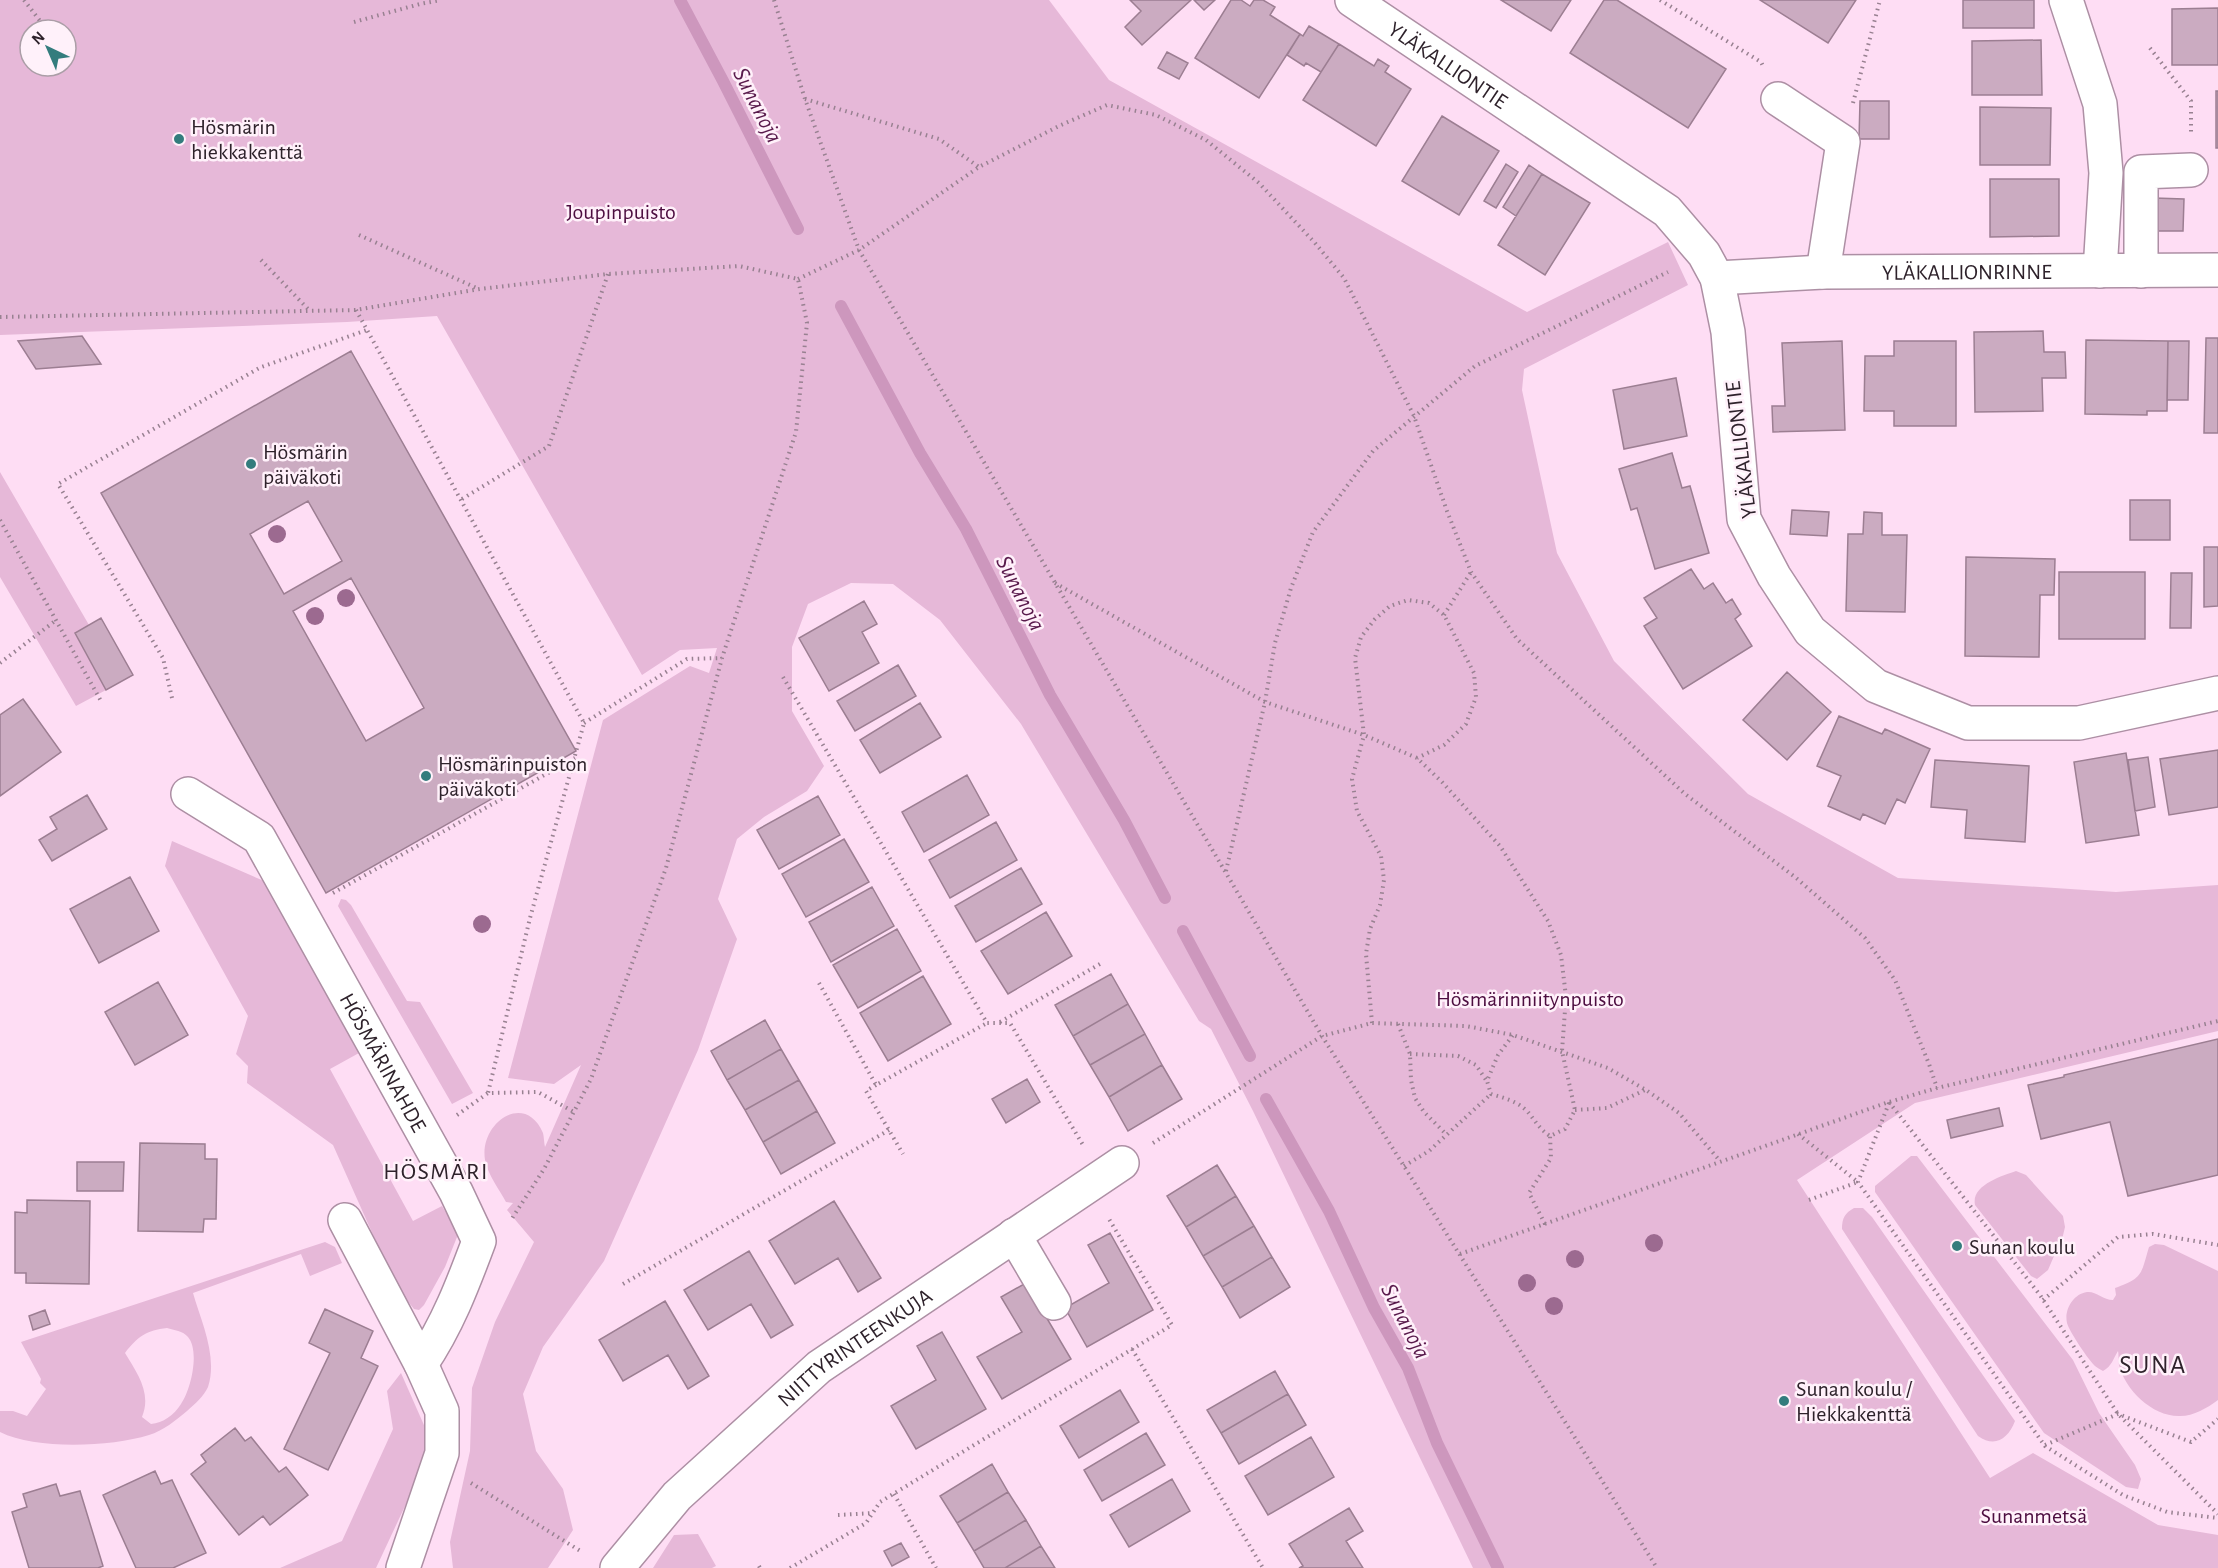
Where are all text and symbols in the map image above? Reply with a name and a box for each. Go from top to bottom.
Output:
north arrow [18,18,78,78]
street label: YLÄKALLIONTIE [1384,18,1512,113]
text: N [29,28,48,48]
water label: Sunanoja [728,64,786,147]
place label: Hösmärin hiekkakenttä [191,116,303,163]
marker: Hösmärin hiekkakenttä [172,132,186,146]
park label: Joupinpuisto [566,201,676,223]
street label: YLÄKALLIONRINNE [1882,261,2052,284]
street label: YLÄKALLIONTIE [1722,380,1760,520]
place label: Hösmärin päiväkoti [263,441,348,488]
marker: Hösmärin päiväkoti [244,457,258,471]
water label: Sunanoja [991,552,1049,635]
place label: Hösmärinpuiston päiväkoti [438,753,587,800]
marker: Hösmärinpuiston päiväkoti [419,769,433,783]
park label: Hösmärinniitynpuisto [1436,988,1624,1010]
street label: HÖSMÄRINAHDE [336,990,430,1136]
district label: HÖSMÄRI [383,1159,489,1184]
place label: Sunan koulu [1969,1236,2075,1258]
marker: Sunan koulu [1950,1239,1964,1253]
water label: Sunanoja [1376,1280,1434,1363]
street label: NIITTYRINTEENKUJA [774,1284,936,1411]
district label: SUNA [2119,1352,2187,1378]
place label: Sunan koulu / Hiekkakenttä [1796,1378,1913,1425]
marker: Sunan koulu / Hiekkakenttä [1777,1394,1791,1408]
park label: Sunanmetsä [1981,1505,2087,1527]

